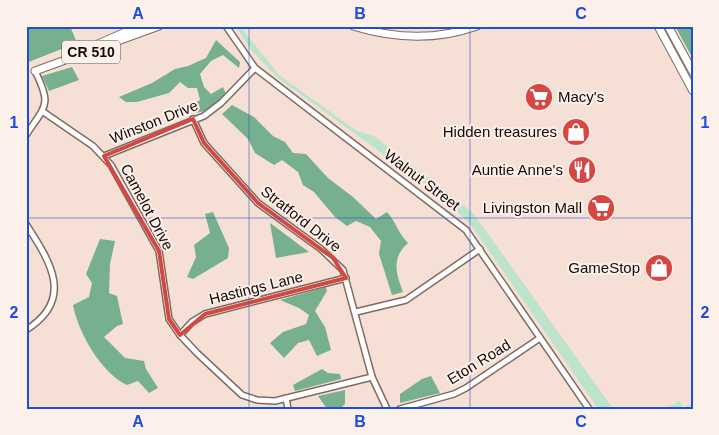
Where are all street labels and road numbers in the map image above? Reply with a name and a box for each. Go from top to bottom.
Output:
road number: CR 510 [62,41,120,64]
street label: Winston Drive [107,96,200,147]
street label: Walnut Street [381,146,464,214]
street label: Camelot Drive [118,161,177,253]
street label: Stratford Drive [258,182,345,255]
street label: Hastings Lane [207,268,304,307]
street label: Eton Road [444,336,513,388]

